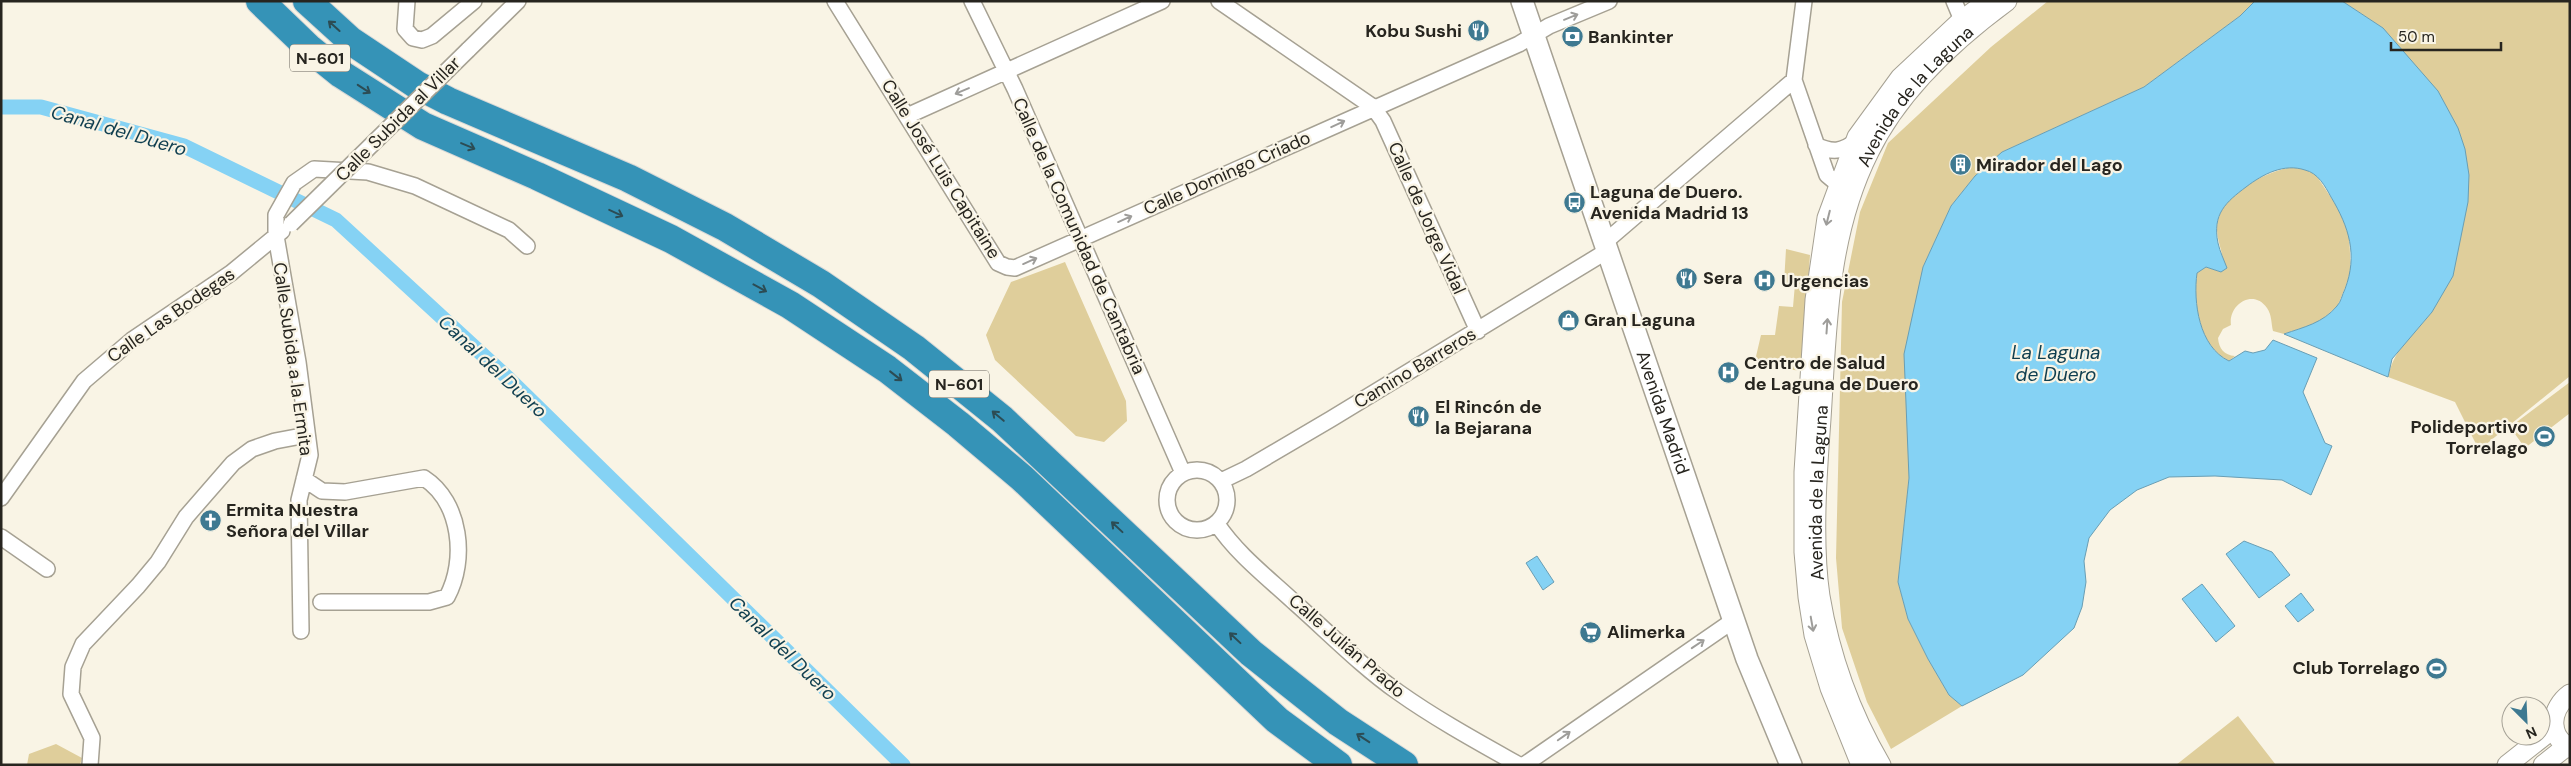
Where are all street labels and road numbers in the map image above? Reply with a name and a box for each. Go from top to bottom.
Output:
street label: Avenida de la Laguna [1852,20,1979,171]
road number: N-601 [290,44,350,72]
street label: Calle Subida al Villar [330,51,466,187]
street label: Calle José Luis Capitaine [876,75,1006,263]
street label: Calle de la Comunidad de Cantabria [1007,94,1151,378]
street label: Calle Domingo Criado [1140,125,1314,221]
street label: Calle de Jorge Vidal [1383,138,1471,298]
street label: Calle Subida a la Ermita [268,261,318,457]
street label: Calle Las Bodegas [102,262,240,368]
street label: Camino Barreros [1349,322,1481,414]
street label: Avenida Madrid [1630,347,1695,478]
road number: N-601 [929,370,989,398]
street label: Avenida de la Laguna [1804,404,1834,582]
street label: Calle Julián Prado [1284,589,1410,703]

